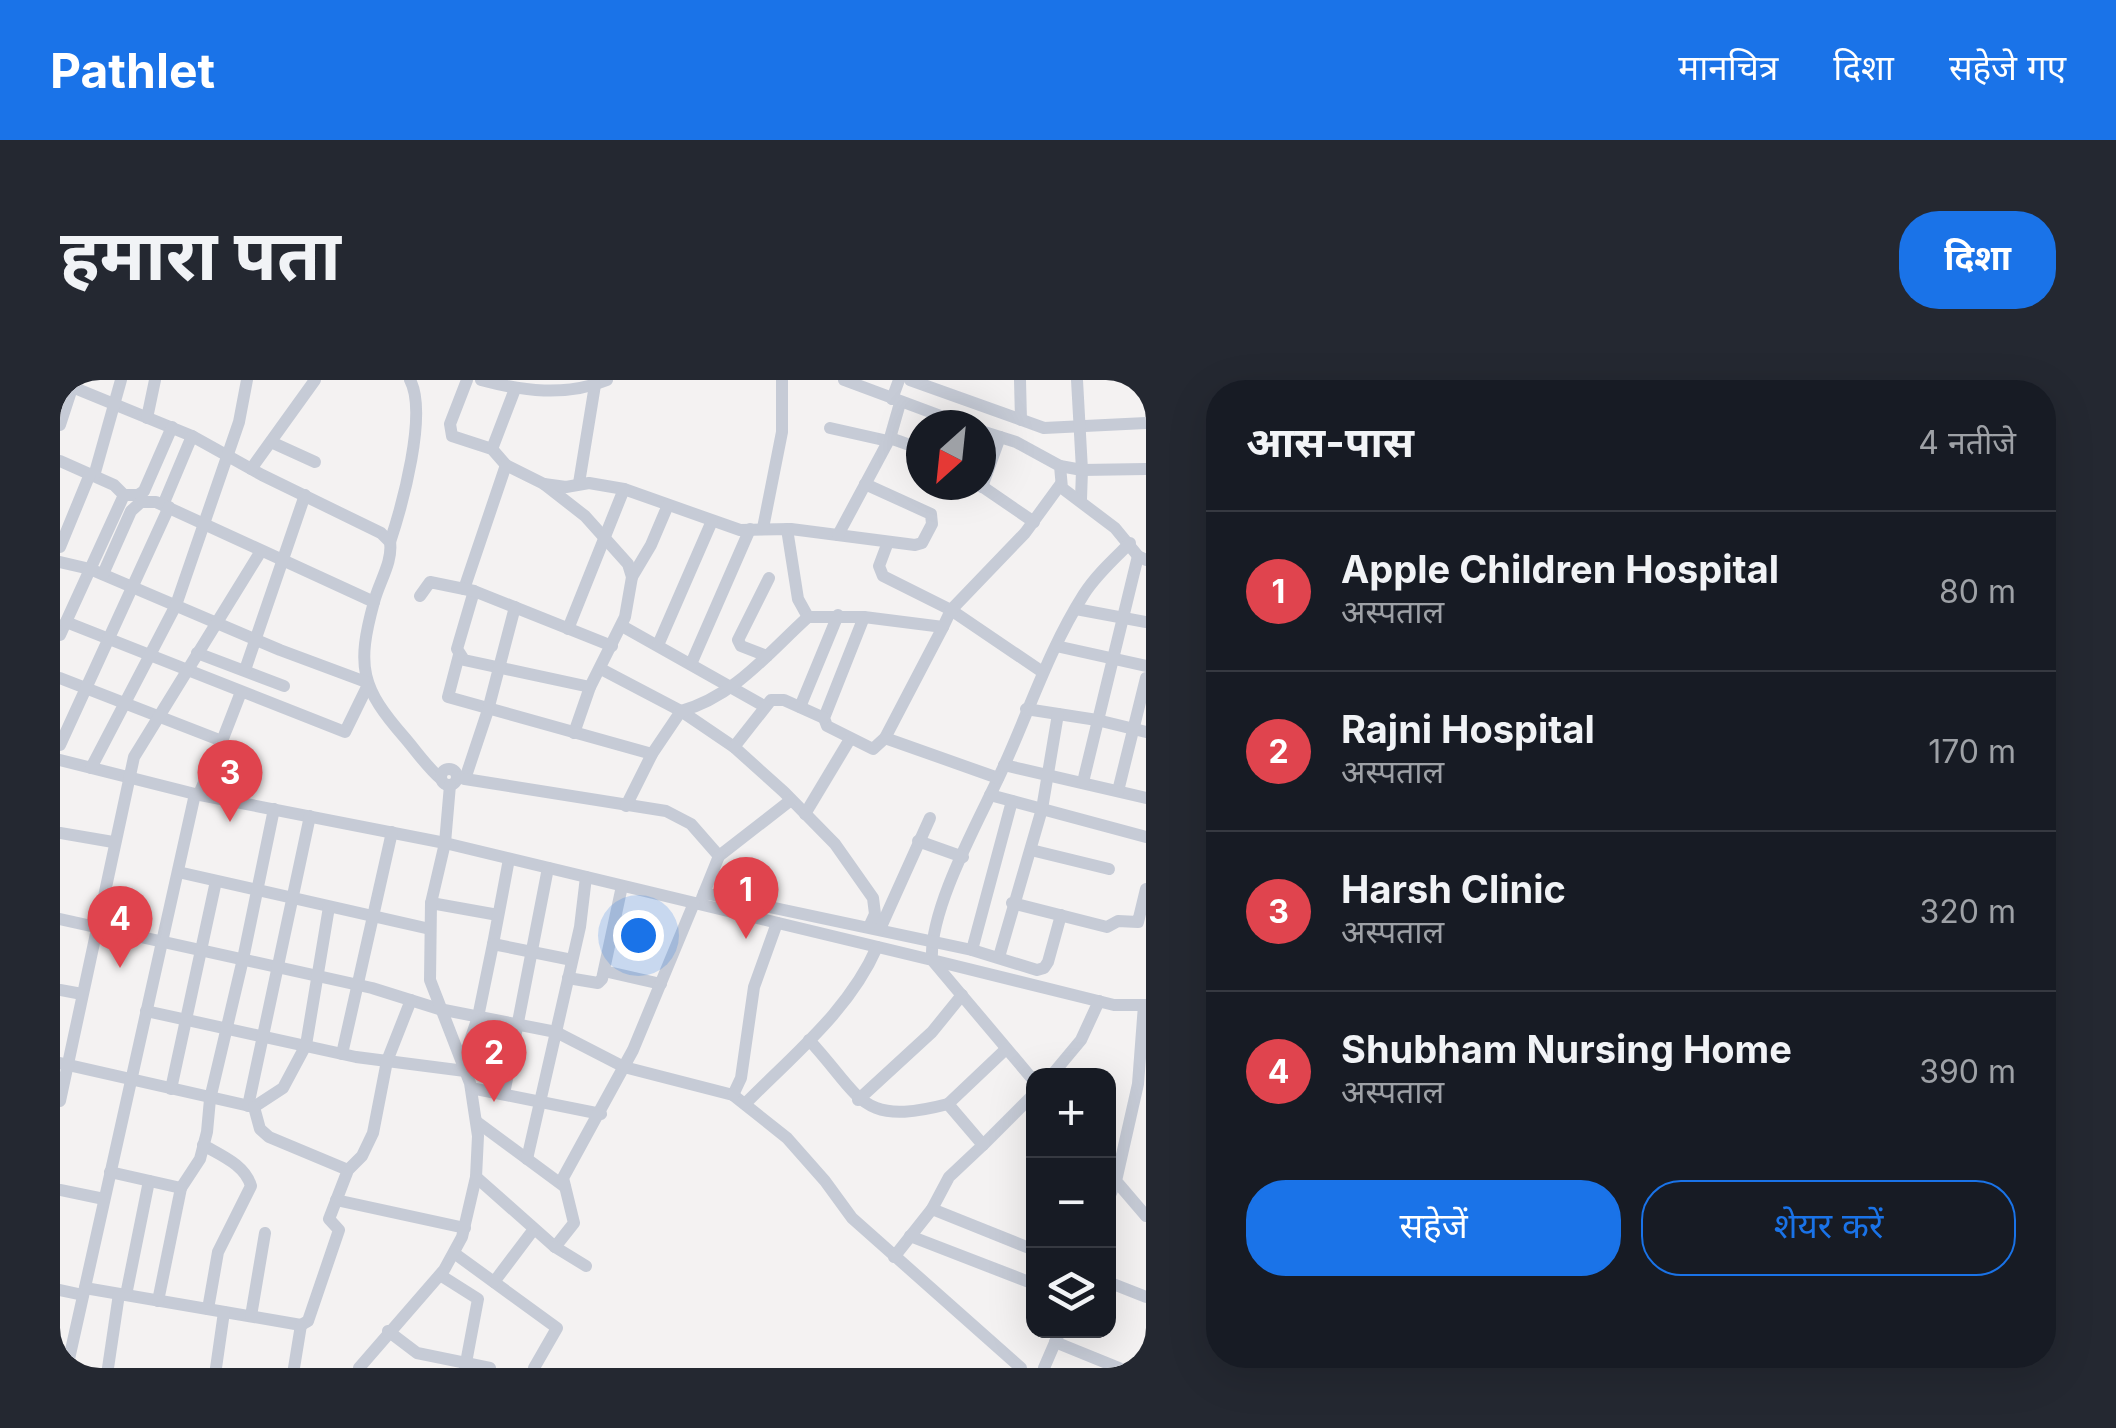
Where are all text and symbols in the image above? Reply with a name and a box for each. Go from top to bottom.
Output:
text: Pathlet [50,41,215,100]
text: मानचित्र [1678,46,1778,88]
text: दिशा [1833,46,1894,88]
text: सहेजे गए [1949,46,2066,88]
button: दिशा [1899,211,2056,309]
text: हमारा पता [60,212,341,297]
north arrow [906,410,996,500]
text: आस-पास [1246,416,1414,467]
text: 4 नतीजे [1918,423,2016,462]
text: Apple Children Hospital [1341,546,1779,592]
text: 1 [1272,572,1285,611]
text: 80 m [1939,572,2016,611]
text: अस्पताल [1341,592,1444,631]
text: Rajni Hospital [1341,706,1595,752]
text: 2 [1268,732,1289,771]
text: 170 m [1928,732,2016,771]
pin: 3 [198,740,262,822]
text: अस्पताल [1341,752,1444,791]
pin: 1 [714,856,778,939]
text: Harsh Clinic [1341,866,1566,912]
pin: 4 [88,886,152,968]
text: 3 [1268,892,1289,931]
text: 320 m [1920,892,2016,931]
your location [613,910,664,961]
text: अस्पताल [1341,912,1444,951]
pin: 2 [462,1020,526,1102]
text: Shubham Nursing Home [1341,1026,1792,1072]
text: 4 [1268,1052,1289,1091]
text: 390 m [1919,1052,2016,1091]
map controls [1026,1068,1116,1338]
button: + [1026,1068,1116,1158]
text: अस्पताल [1341,1072,1444,1111]
button: − [1026,1158,1116,1248]
button: सहेजें [1246,1180,1621,1276]
button: शेयर करें [1641,1180,2016,1276]
button: layers [1026,1248,1116,1338]

